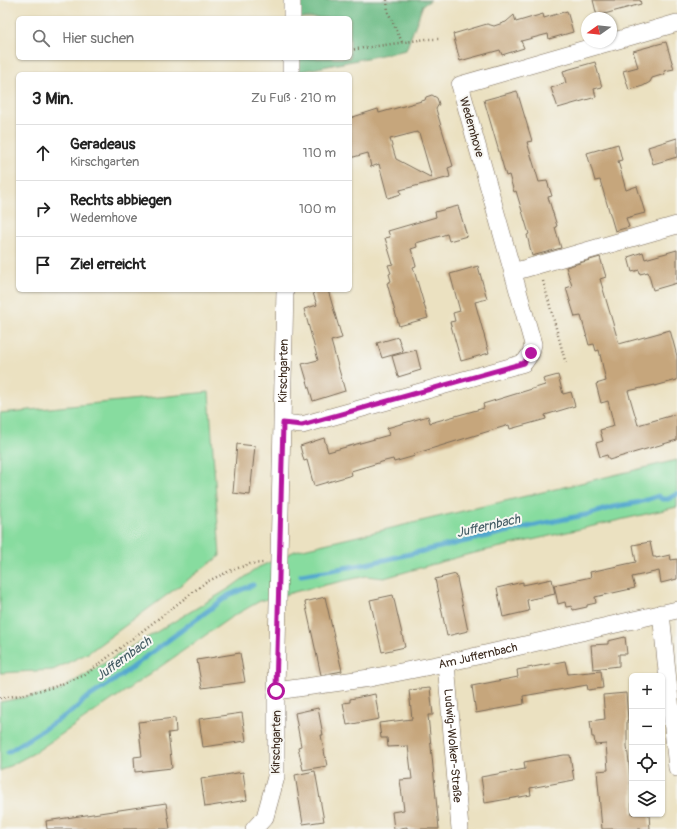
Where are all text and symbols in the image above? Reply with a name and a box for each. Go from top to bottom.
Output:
north arrow [581,12,617,48]
search box [16,16,352,60]
icon: search [30,27,52,49]
text: Hier suchen [62,29,134,48]
text: 3 Min. [32,88,74,109]
text: Zu Fuß · 210 m [251,90,336,106]
street label: Wedemhove [456,95,487,159]
text: Geradeaus [70,135,136,154]
icon: ahead [32,142,54,164]
text: 110 m [303,145,336,161]
text: Kirschgarten [70,154,139,170]
text: Rechts abbiegen [70,191,172,210]
icon: right [32,198,54,220]
text: 100 m [299,201,336,217]
text: Wedemhove [70,210,137,226]
icon: arrive [32,254,54,276]
text: Ziel erreicht [70,255,146,274]
street label: Kirschgarten [275,338,292,403]
route end [522,344,540,362]
water label: Juffernbach [455,511,522,541]
water label: Juffernbach [93,633,155,684]
street label: Am Juffernbach [437,640,519,672]
map controls [629,673,665,817]
button: + [629,673,665,709]
route start [267,682,285,700]
street label: Ludwig-Wolker-Straße [440,688,465,803]
button: − [629,709,665,745]
street label: Kirschgarten [268,710,285,774]
button: locate [629,745,665,781]
button: layers [629,781,665,817]

